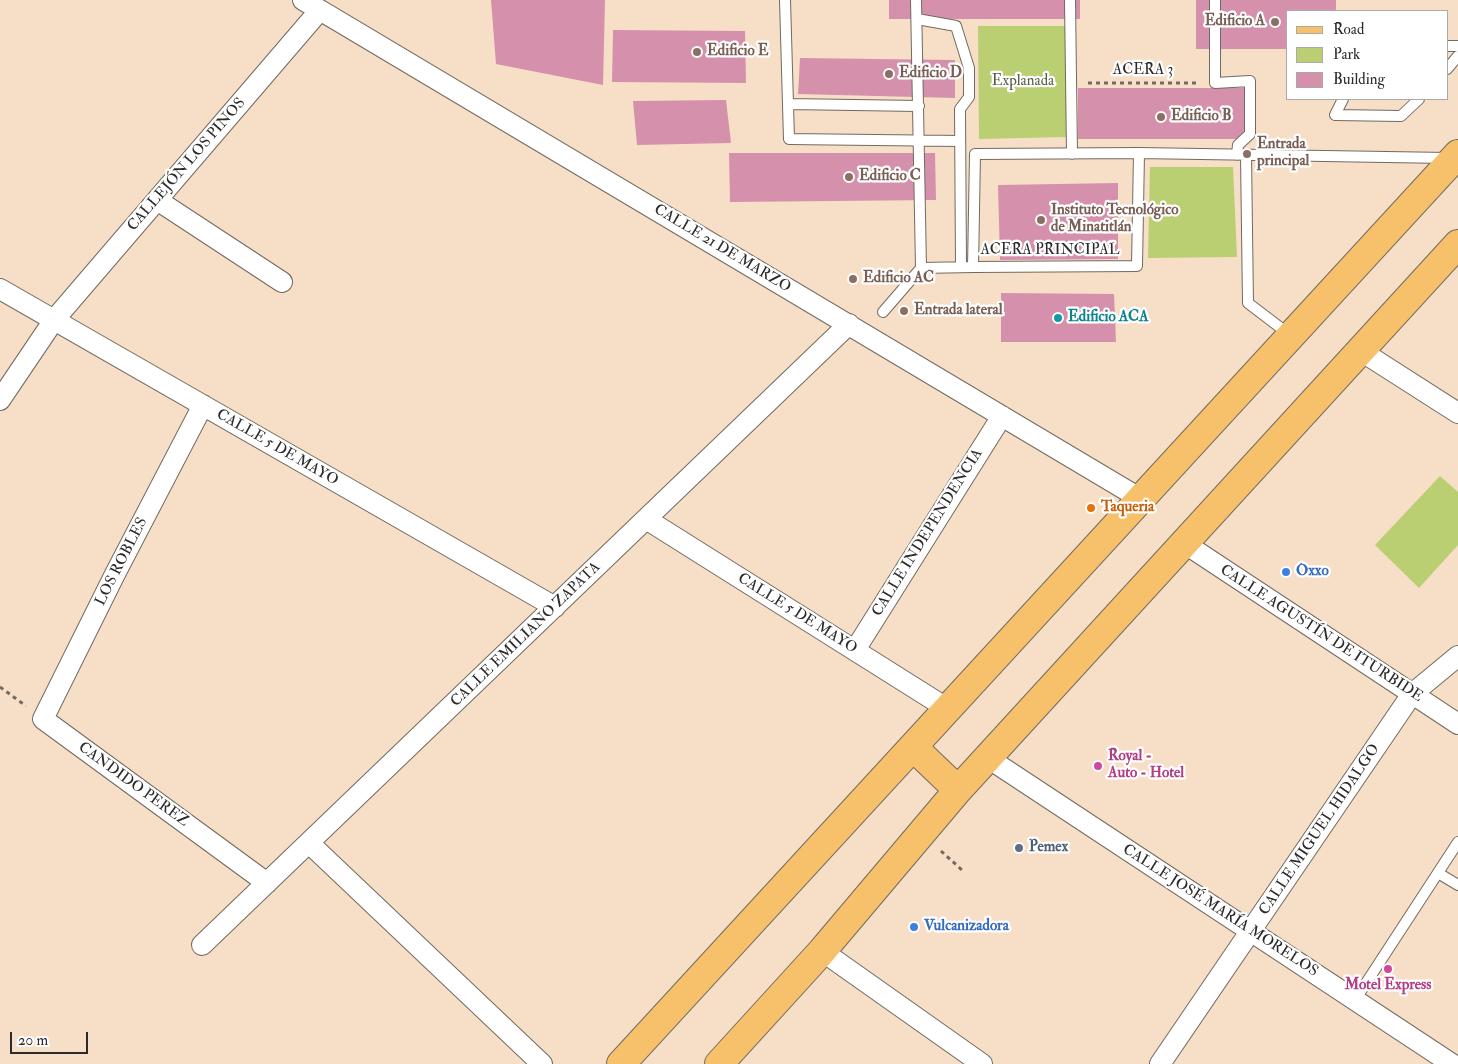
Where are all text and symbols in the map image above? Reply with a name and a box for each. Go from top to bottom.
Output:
legend [1286,10,1448,100]
place label: Edificio A [1205,13,1265,31]
marker: Edificio A [1269,16,1281,28]
text: Road [1333,20,1364,39]
place label: Edificio E [707,43,769,61]
text: Park [1333,45,1360,64]
marker: Edificio E [691,46,703,58]
street label: ACERA 3 [1113,62,1173,80]
place label: Edificio D [899,65,962,83]
marker: Edificio D [883,68,895,80]
text: Building [1333,70,1385,89]
park label: Explanada [992,73,1054,91]
street label: CALLEJÓN LOS PINOS [124,95,250,235]
place label: Edificio B [1171,108,1232,126]
marker: Edificio B [1155,111,1167,123]
place label: Entrada principal [1257,136,1309,171]
marker: Entrada principal [1241,148,1253,160]
place label: Edificio C [859,168,921,186]
marker: Edificio C [843,171,855,183]
street label: CALLE 21 DE MARZO [650,201,794,297]
place label: Instituto Tecnológico de Minatitlán [1051,202,1178,237]
marker: Instituto Tecnológico de Minatitlán [1035,214,1047,226]
street label: ACERA PRINCIPAL [980,242,1120,260]
place label: Edificio AC [863,270,934,288]
marker: Edificio AC [847,273,859,285]
place label: Entrada lateral [914,302,1003,320]
marker: Entrada lateral [898,305,910,317]
place label: Edificio ACA [1068,309,1149,327]
marker: Edificio ACA [1052,312,1064,324]
street label: CALLE 5 DE MAYO [213,406,341,490]
street label: CALLE INDEPENDENCIA [869,446,987,620]
place label: Taqueria [1101,499,1154,517]
marker: Taqueria [1085,502,1097,514]
street label: LOS ROBLES [92,515,152,609]
street label: CALLE EMILIANO ZAPATA [447,559,605,711]
street label: CALLE AGUSTÍN DE ITURBIDE [1216,562,1426,706]
place label: Oxxo [1296,563,1329,581]
marker: Oxxo [1280,566,1292,578]
street label: CALLE 5 DE MAYO [734,570,860,658]
street label: CANDIDO PEREZ [74,739,192,831]
street label: CALLE MIGUEL HIDALGO [1256,741,1384,919]
place label: Royal - Auto - Hotel [1108,748,1184,783]
marker: Royal - Auto - Hotel [1092,760,1104,772]
place label: Pemex [1029,839,1068,857]
street label: CALLE JOSÉ MARÍA MORELOS [1119,841,1321,981]
marker: Pemex [1013,842,1025,854]
place label: Vulcanizadora [924,918,1009,936]
marker: Vulcanizadora [908,921,920,933]
marker: Motel Express [1382,963,1394,975]
place label: Motel Express [1345,977,1431,995]
scale bar [12,1022,90,1054]
text: 20 m [18,1031,48,1050]

